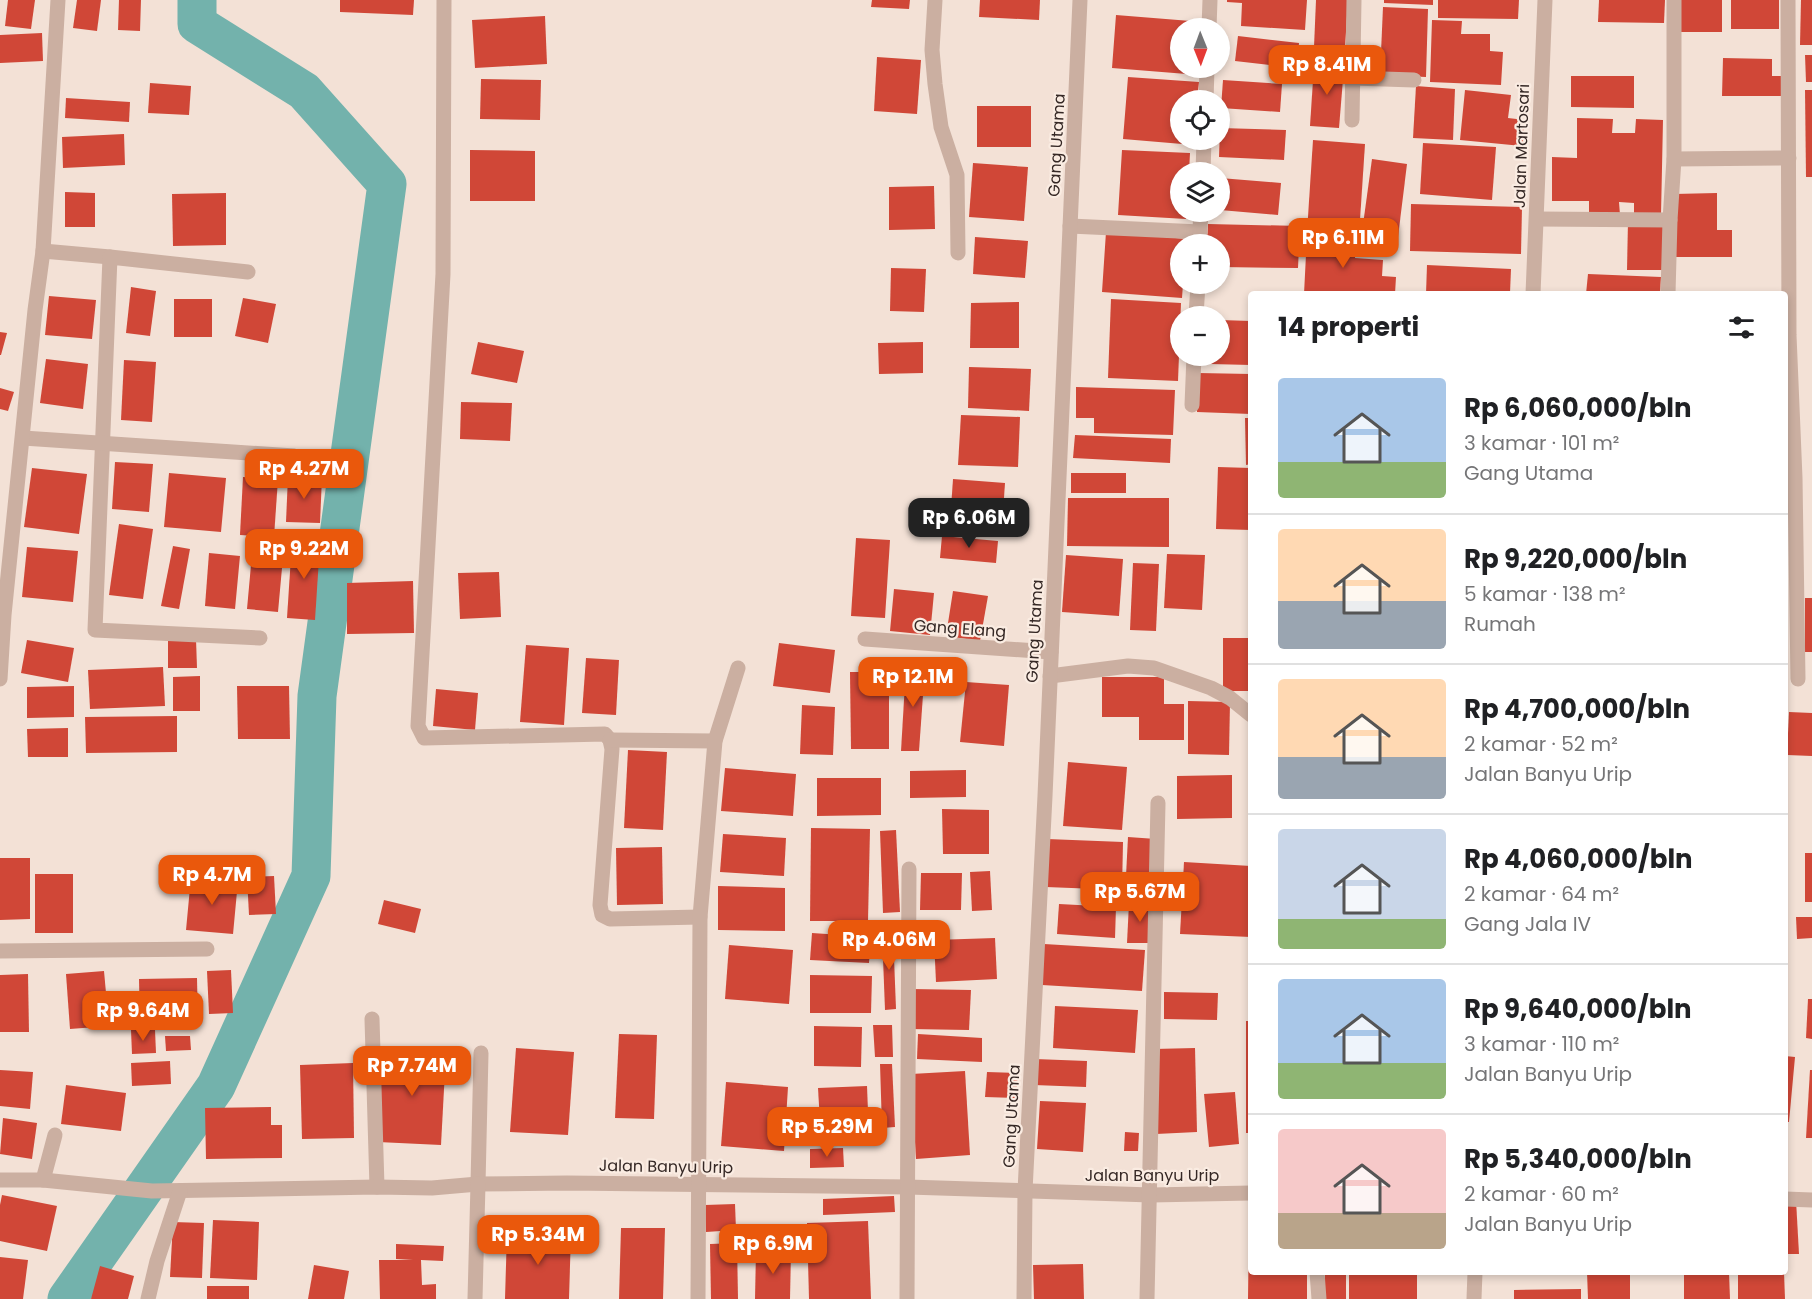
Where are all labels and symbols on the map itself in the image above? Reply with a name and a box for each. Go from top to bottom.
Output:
north arrow [1170,18,1230,78]
pin: Rp 8.41M [1265,45,1389,96]
street label: Jalan Martosari [1508,84,1535,209]
street label: Gang Utama [1042,93,1071,197]
pin: Rp 6.11M [1281,218,1405,269]
pin: Rp 4.27M [242,449,366,500]
pin: Rp 6.06M [907,498,1031,549]
pin: Rp 9.22M [242,529,366,580]
street label: Gang Utama [1020,579,1049,683]
street label: Gang Elang [913,614,1007,643]
pin: Rp 12.1M [851,657,975,708]
pin: Rp 4.7M [157,855,267,906]
pin: Rp 5.67M [1078,872,1202,923]
pin: Rp 4.06M [827,920,951,971]
pin: Rp 9.64M [81,991,205,1042]
pin: Rp 7.74M [350,1046,474,1097]
street label: Gang Utama [997,1064,1026,1168]
pin: Rp 5.29M [765,1107,889,1158]
street label: Jalan Banyu Urip [599,1154,734,1179]
street label: Jalan Banyu Urip [1085,1164,1219,1187]
pin: Rp 5.34M [476,1215,600,1266]
pin: Rp 6.9M [718,1224,828,1275]

